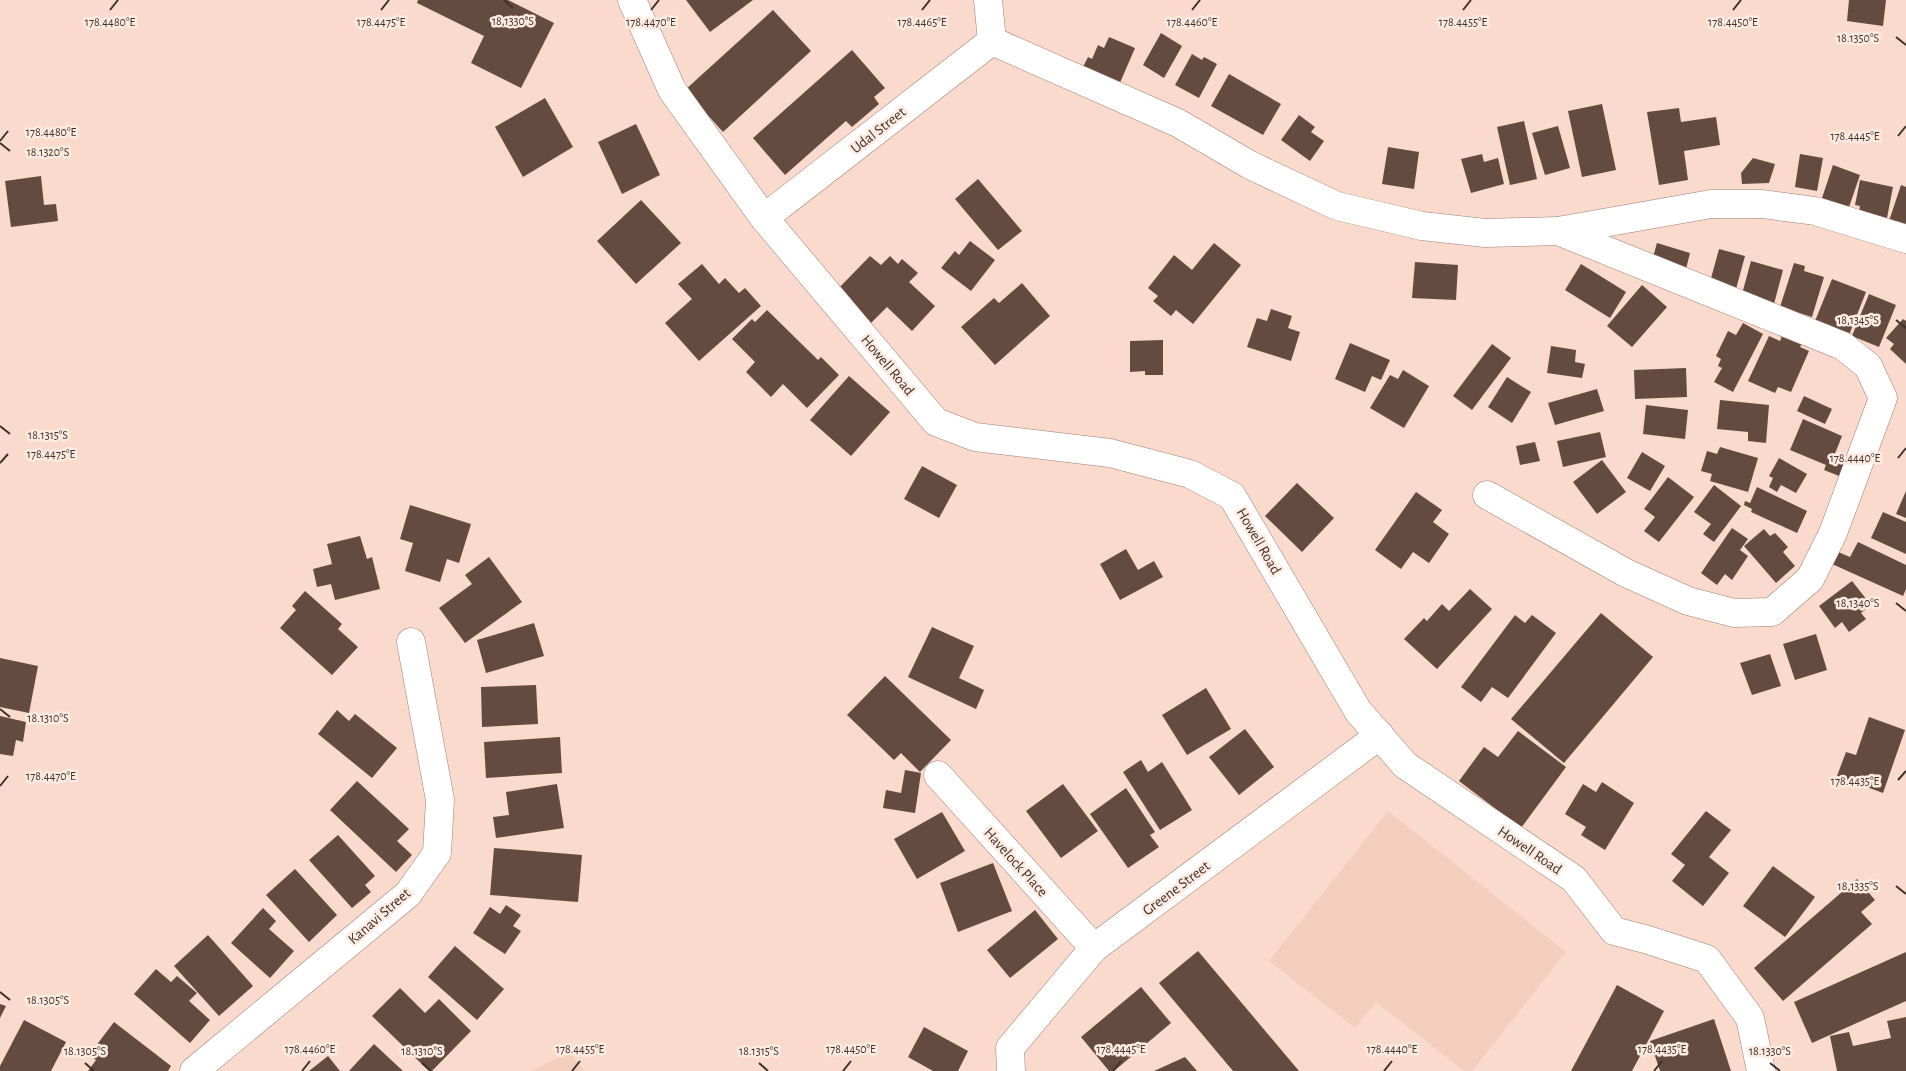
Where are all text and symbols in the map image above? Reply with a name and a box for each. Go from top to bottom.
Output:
text: 18.1330°S [492,15,534,27]
text: 178.4480°E [85,16,135,28]
text: 178.4475°E [357,16,405,28]
text: 178.4470°E [626,16,676,28]
text: 178.4465°E [897,16,947,28]
text: 178.4460°E [1167,16,1217,28]
text: 178.4455°E [1439,16,1487,28]
text: 178.4450°E [1708,16,1758,28]
text: 18.1350°S [1837,32,1879,44]
street label: Udal Street [848,104,909,156]
text: 178.4480°E [26,126,76,138]
text: 178.4445°E [1830,130,1880,142]
text: 18.1320°S [27,146,70,158]
text: 18.1345°S [1837,314,1879,326]
street label: Howell Road [858,332,917,399]
text: 18.1315°S [28,429,68,441]
text: 178.4475°E [27,448,75,460]
text: 178.4440°E [1830,452,1880,464]
street label: Howell Road [1234,506,1284,577]
text: 18.1340°S [1837,597,1880,609]
text: 18.1310°S [27,712,69,724]
text: 178.4470°E [26,770,76,782]
text: 178.4435°E [1831,775,1879,787]
street label: Howell Road [1495,824,1565,877]
street label: Havelock Place [981,825,1050,900]
street label: Greene Street [1140,858,1213,918]
text: 18.1335°S [1838,880,1879,892]
street label: Kanavi Street [345,885,413,947]
text: 18.1305°S [27,994,69,1006]
text: 178.4460°E [285,1043,335,1055]
text: 178.4455°E [556,1043,604,1055]
text: 178.4450°E [826,1043,876,1055]
text: 178.4445°E [1096,1043,1146,1055]
text: 178.4440°E [1367,1043,1417,1055]
text: 178.4435°E [1638,1043,1686,1055]
text: 18.1305°S [64,1045,106,1057]
text: 18.1310°S [401,1045,443,1057]
text: 18.1315°S [739,1045,779,1057]
text: 18.1330°S [1749,1045,1791,1057]

